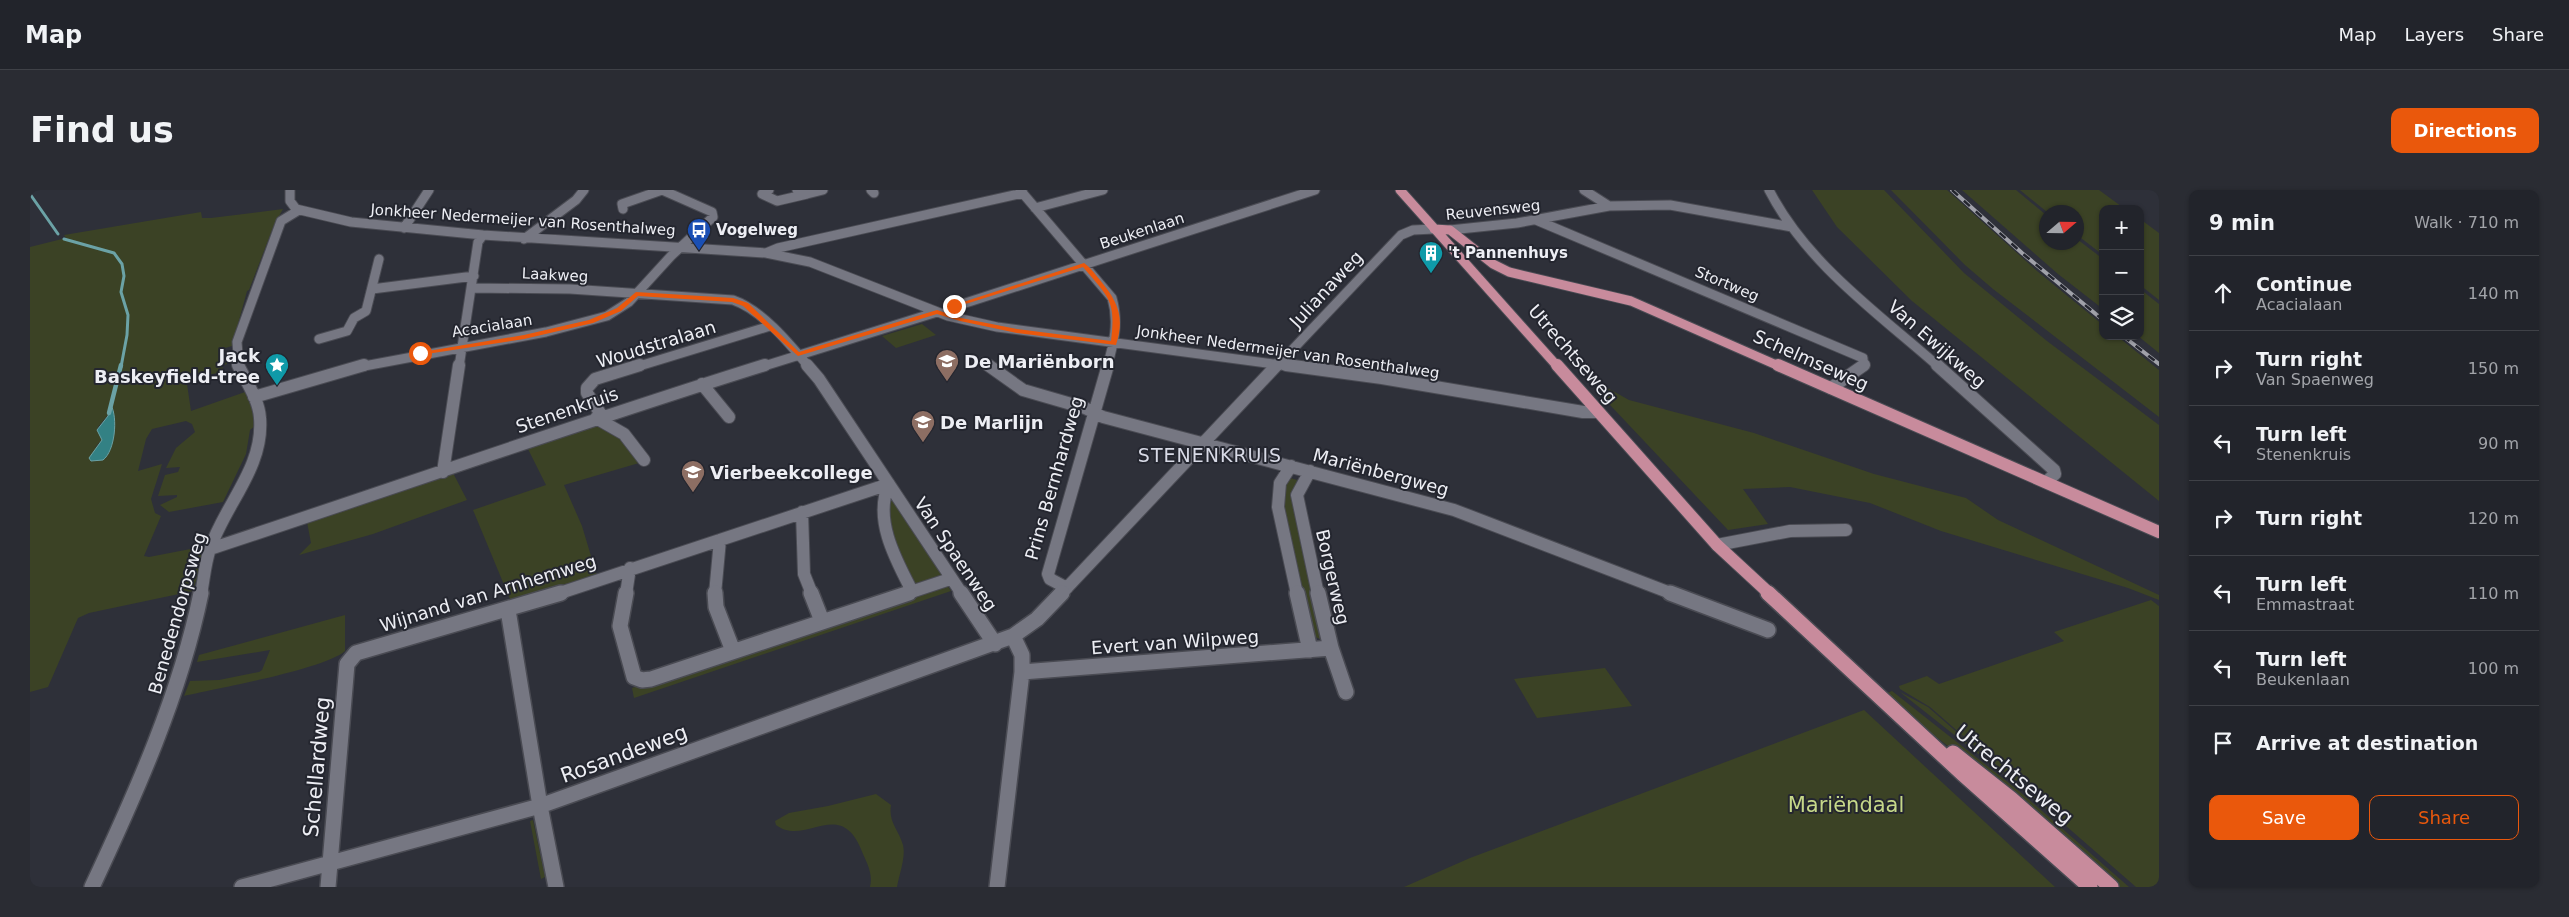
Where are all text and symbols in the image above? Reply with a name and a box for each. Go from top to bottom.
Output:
text: Map [25,21,82,49]
text: Map [2338,24,2376,45]
text: Layers [2404,24,2464,45]
text: Share [2492,24,2544,45]
button: Directions [2391,108,2539,153]
text: Find us [30,110,174,150]
street label: Reuvensweg [1445,196,1541,224]
street label: Jonkheer Nedermeijer van Rosenthalweg [369,200,676,240]
north arrow [2039,205,2084,250]
map controls [2099,205,2144,340]
button: + [2099,205,2144,250]
street label: Beukenlaan [1097,209,1187,253]
text: 9 min [2209,211,2275,235]
text: Walk · 710 m [2414,213,2519,232]
bus stop icon: Vogelweg [686,217,712,251]
place label: Vogelweg [716,221,798,239]
building icon: 't Pannenhuys [1418,240,1444,274]
place label: 't Pannenhuys [1448,244,1568,262]
street label: Julianaweg [1284,246,1367,333]
button: − [2099,250,2144,295]
street label: Stortweg [1692,262,1762,306]
street label: Laakweg [521,264,589,286]
text: Continue [2256,273,2352,295]
icon: ahead [2209,279,2237,307]
text: 140 m [2468,284,2519,303]
route end [943,295,966,318]
button: layers [2099,295,2144,340]
text: Acacialaan [2256,295,2343,314]
street label: Van Ewijkweg [1884,296,1990,392]
street label: Utrechtseweg [1524,300,1622,408]
street label: Acacialaan [451,311,533,341]
street label: Woudstralaan [594,316,718,372]
street label: Jonkheer Nedermeijer van Rosenthalweg [1134,322,1441,382]
street label: Schelmseweg [1750,325,1872,395]
route start [409,342,432,365]
place label: Jack Baskeyfield-tree [94,345,261,387]
school or university icon: De Mariënborn [934,348,960,382]
text: Turn right [2256,348,2362,370]
place label: De Mariënborn [964,351,1115,372]
place icon: Jack Baskeyfield-tree [264,352,290,386]
icon: right [2209,354,2237,382]
text: 150 m [2468,359,2519,378]
text: Van Spaenweg [2256,370,2374,389]
street label: Stenenkruis [513,383,621,437]
street label: Prins Bernhardweg [1021,394,1087,562]
school or university icon: De Marlijn [910,409,936,443]
place label: De Marlijn [940,412,1044,433]
text: Turn left [2256,423,2347,445]
icon: left [2209,429,2237,457]
text: 90 m [2478,434,2519,453]
district label: STENENKRUIS [1138,444,1282,466]
street label: Mariënbergweg [1311,444,1451,500]
text: Stenenkruis [2256,445,2351,464]
school or university icon: Vierbeekcollege [680,459,706,493]
place label: Vierbeekcollege [710,462,873,483]
street label: Van Spaenweg [910,493,1002,615]
icon: right [2209,504,2237,532]
text: Turn right [2256,507,2362,529]
text: 120 m [2468,509,2519,528]
street label: Borgerweg [1312,527,1354,627]
street label: Benedendorpsweg [144,530,210,696]
street label: Wijnand van Arnhemweg [377,550,599,636]
text: Turn left [2256,573,2347,595]
icon: left [2209,579,2237,607]
text: 110 m [2468,584,2519,603]
text: Emmastraat [2256,595,2354,614]
street label: Evert van Wilpweg [1090,626,1260,658]
text: Turn left [2256,648,2347,670]
icon: left [2209,654,2237,682]
text: 100 m [2468,659,2519,678]
text: Beukenlaan [2256,670,2350,689]
street label: Schellardweg [299,696,335,838]
street label: Rosandeweg [557,720,691,788]
street label: Utrechtseweg [1950,720,2078,830]
icon: arrive [2209,729,2237,757]
text: Arrive at destination [2256,732,2478,754]
park label: Mariëndaal [1788,793,1904,817]
button: Save [2209,795,2359,840]
button: Share [2369,795,2519,840]

